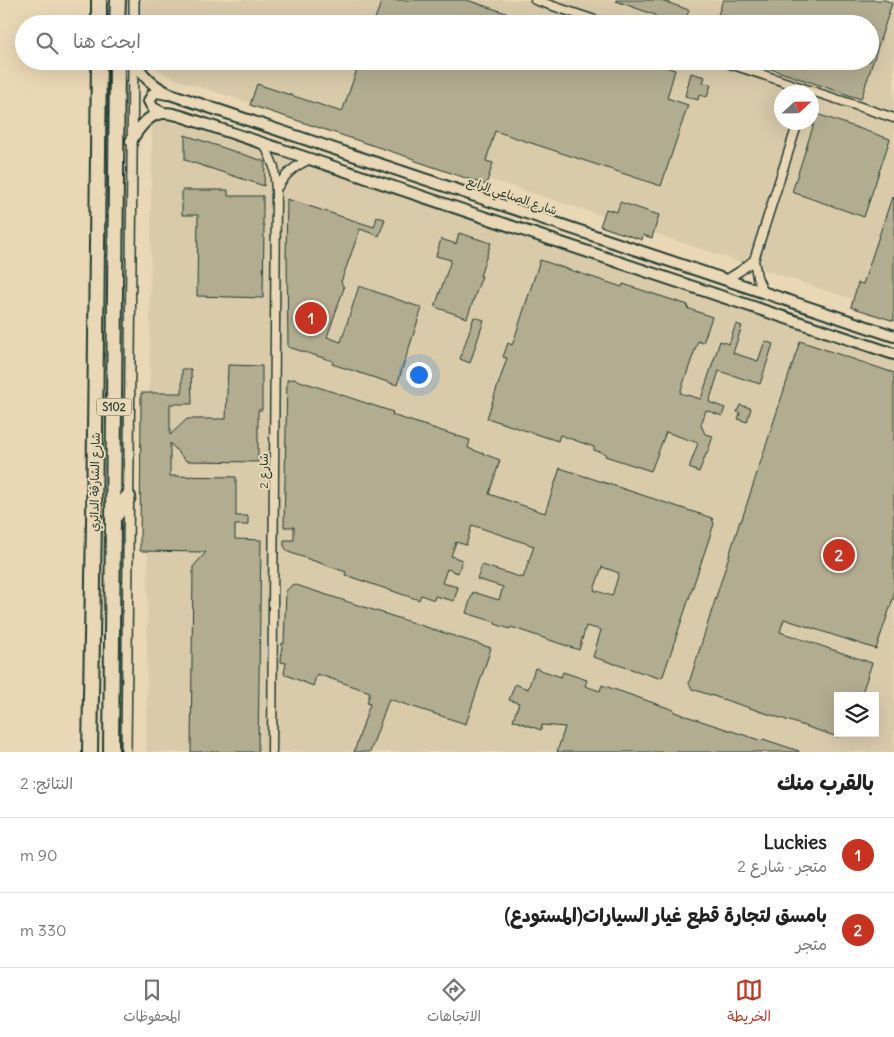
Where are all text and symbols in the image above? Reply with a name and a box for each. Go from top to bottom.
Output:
search box [15,15,879,70]
icon: search [33,29,61,57]
text: ابحث هنا [73,29,141,53]
north arrow [774,85,819,130]
street label: شارع الصناعي الرابع [464,173,559,222]
pin: 1 [295,299,327,337]
your location [406,362,432,388]
road number: S102 [96,398,132,416]
street label: شارع الشارقة الدائري [86,432,105,532]
street label: شارع 2 [256,453,273,489]
pin: 2 [823,536,855,574]
map controls [834,692,879,737]
button: layers [834,692,879,737]
text: بالقرب منك [777,769,874,796]
text: النتائج: 2 [20,773,73,793]
text: Luckies [763,830,827,854]
text: 90 m [20,845,58,865]
text: 1 [855,845,861,865]
text: متجر · شارع 2 [737,856,827,876]
text: بامسق لتجارة قطع غيار السيارات(المستودع) [505,903,827,927]
text: 330 m [20,920,67,940]
text: 2 [854,920,862,940]
text: متجر [796,934,827,954]
tab: المحفوظات [123,976,181,1029]
tab: الاتجاهات [427,976,481,1029]
tab: الخريطة [727,976,771,1029]

